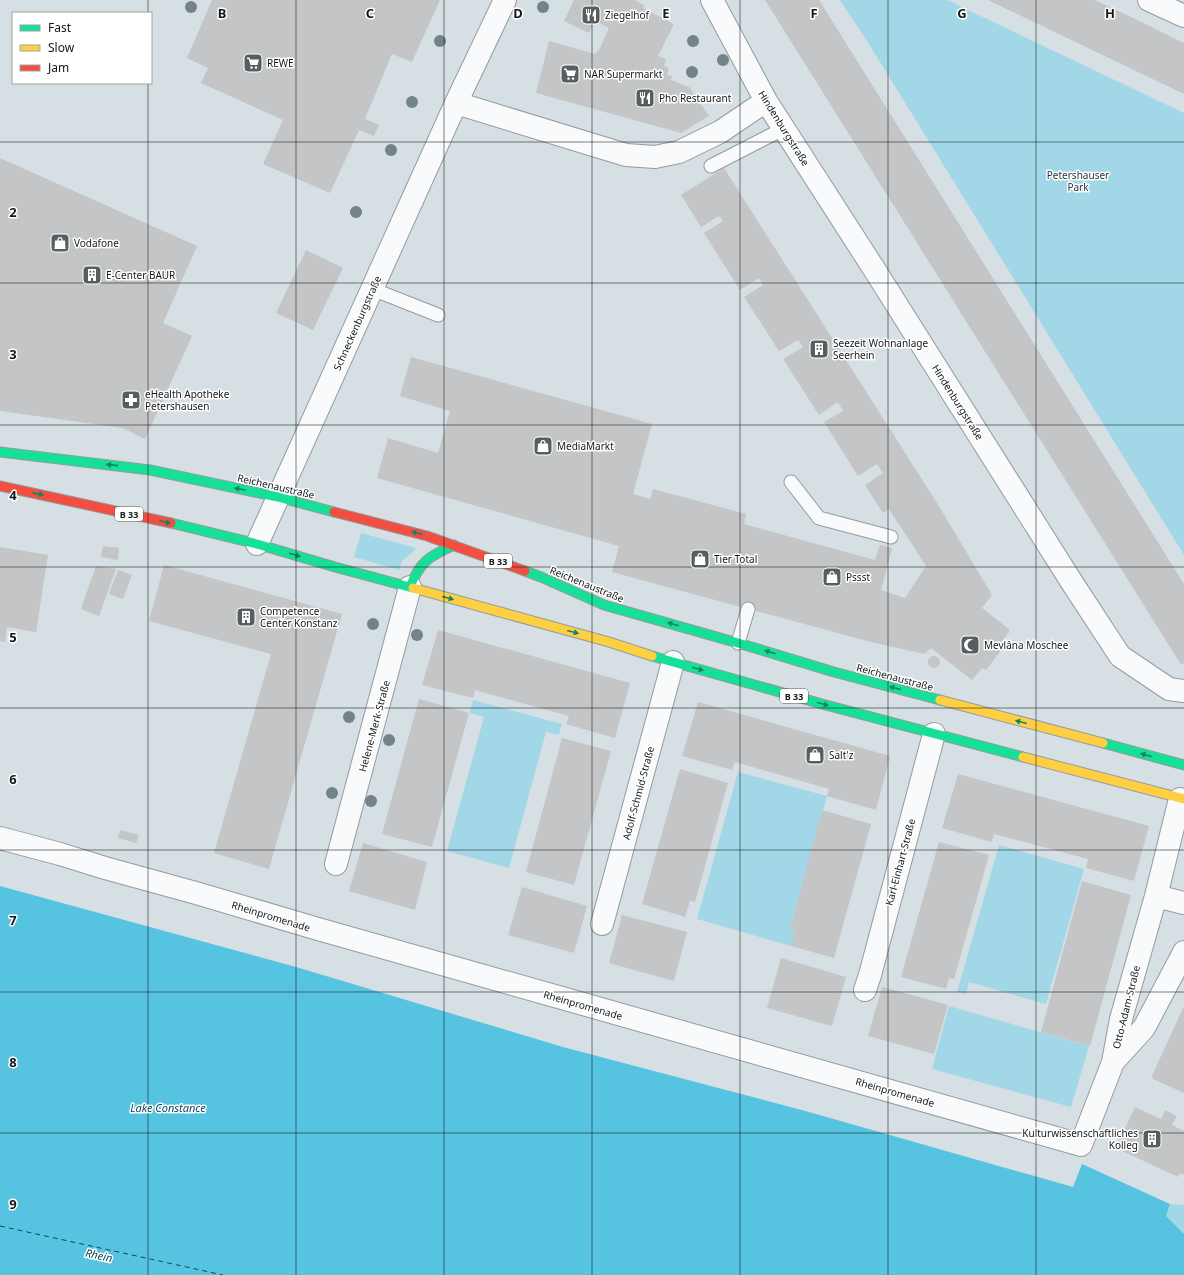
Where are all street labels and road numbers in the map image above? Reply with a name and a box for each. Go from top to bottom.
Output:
street label: Hindenburgstraße [755,88,813,169]
street label: Schneckenburgstraße [330,273,384,373]
street label: Hindenburgstraße [929,362,987,443]
street label: Reichenaustraße [236,470,316,502]
road number: B 33 [115,507,143,521]
road number: B 33 [484,554,512,568]
street label: Reichenaustraße [548,563,627,605]
street label: Reichenaustraße [855,660,935,694]
street label: Helene-Merk-Straße [355,678,393,773]
road number: B 33 [780,689,808,703]
street label: Adolf-Schmid-Straße [619,744,657,841]
street label: Karl-Einhart-Straße [882,817,918,907]
street label: Rheinpromenade [230,897,312,935]
street label: Otto-Adam-Straße [1109,963,1143,1050]
street label: Rheinpromenade [542,987,624,1023]
street label: Rheinpromenade [854,1074,936,1110]

